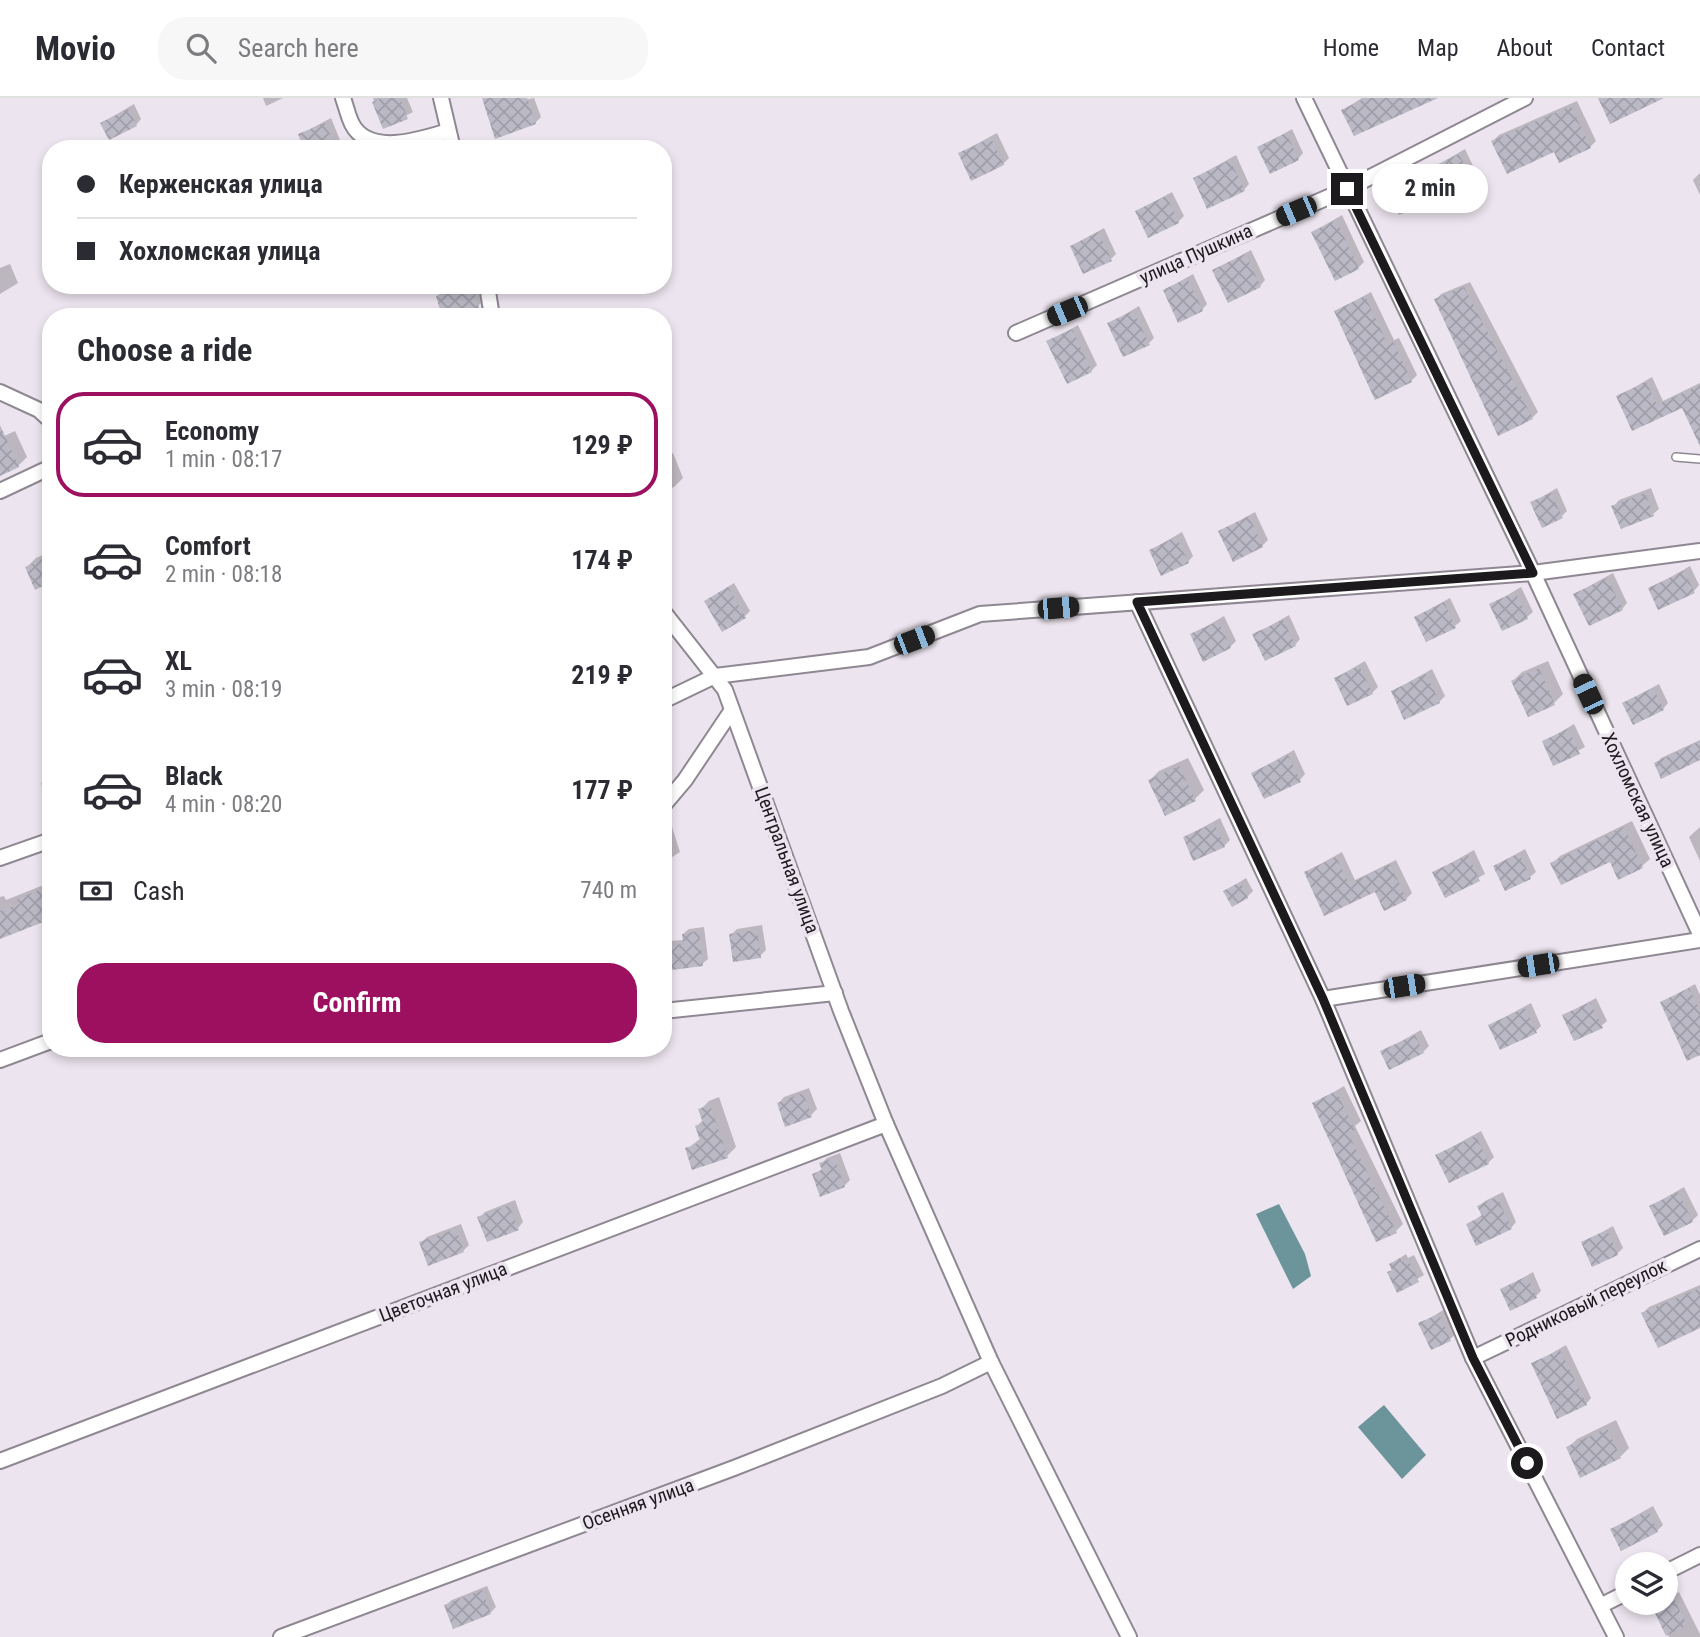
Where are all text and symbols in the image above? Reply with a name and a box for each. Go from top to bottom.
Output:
search box [158,17,648,80]
text: Movio [35,29,116,68]
icon: search [182,29,220,67]
text: Search here [238,33,359,63]
text: Home [1323,34,1379,62]
text: Map [1417,34,1459,62]
text: About [1497,34,1553,62]
text: Contact [1591,34,1665,62]
callout: 2 min [1372,164,1487,214]
text: Керженская улица [119,169,323,199]
route end [1331,173,1363,205]
text: 2 min [1404,175,1456,202]
car [1273,193,1320,229]
street label: улица Пушкина [1136,219,1256,289]
text: Хохломская улица [119,236,320,266]
car [1044,293,1091,329]
text: Choose a ride [77,331,252,369]
icon: car [81,413,144,476]
text: Economy [165,416,259,446]
text: 129 ₽ [571,430,633,460]
text: 1 min · 08:17 [165,446,282,473]
icon: car [81,528,144,591]
text: Comfort [165,531,251,561]
text: 174 ₽ [571,545,633,575]
text: 2 min · 08:18 [165,561,282,588]
car [1037,596,1080,620]
car [891,623,938,657]
icon: car [81,643,144,706]
text: XL [165,646,192,676]
text: 219 ₽ [571,660,633,690]
car [1570,671,1607,717]
text: 3 min · 08:19 [165,676,282,703]
street label: Хохломская улица [1597,729,1679,871]
icon: car [81,758,144,821]
text: Black [165,761,223,791]
text: 177 ₽ [571,775,633,805]
street label: Центральная улица [750,784,824,936]
text: 4 min · 08:20 [165,791,282,818]
icon: cash [77,872,115,910]
text: Cash [133,876,185,906]
text: 740 m [580,877,637,904]
car [1516,951,1561,979]
button: Confirm [77,963,637,1043]
car [1382,972,1427,1000]
street label: Родниковый переулок [1502,1254,1670,1352]
street label: Цветочная улица [376,1257,510,1327]
route start [1511,1447,1543,1479]
street label: Осенняя улица [579,1473,697,1535]
map controls [1615,1552,1678,1615]
button: layers [1615,1552,1678,1615]

